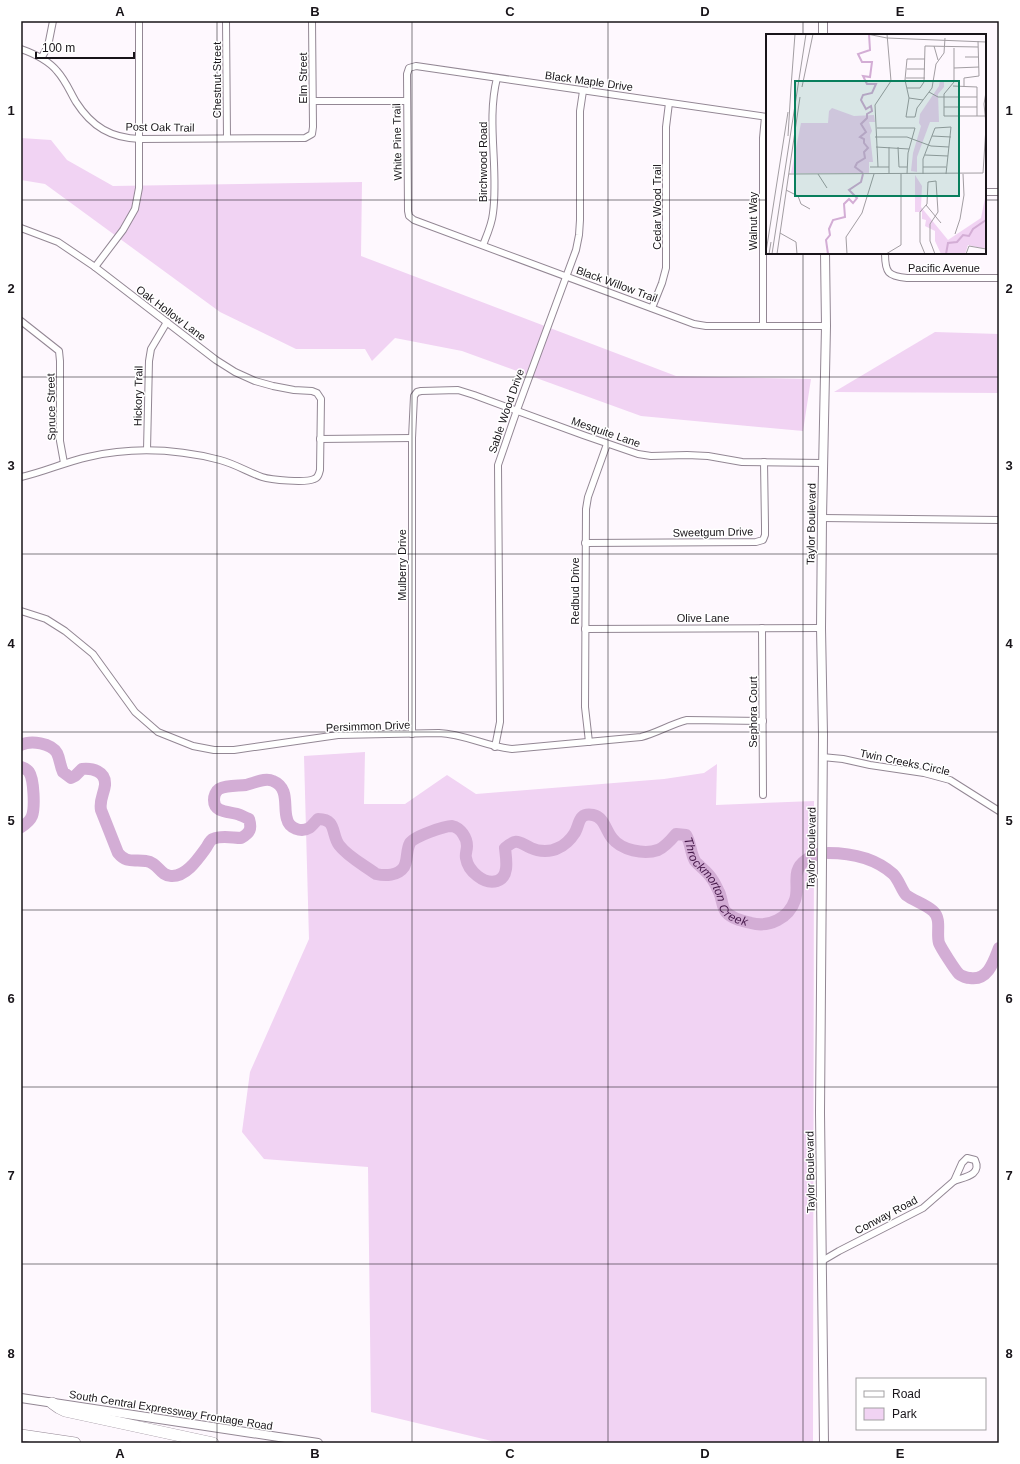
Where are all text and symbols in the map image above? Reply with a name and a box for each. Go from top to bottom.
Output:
text: A [115,4,125,19]
text: B [310,4,320,19]
text: C [505,4,515,19]
text: D [700,4,710,19]
text: E [896,4,905,19]
scale bar [36,34,134,60]
inset map [766,34,986,254]
text: 100 m [42,41,75,55]
street label: Chestnut Street [211,42,223,118]
street label: Elm Street [297,52,309,104]
street label: Black Maple Drive [544,69,634,93]
text: 1 [7,103,15,118]
street label: White Pine Trail [390,103,404,181]
text: 1 [1005,103,1013,118]
street label: Post Oak Trail [125,120,195,134]
street label: Birchwood Road [477,122,489,202]
street label: Cedar Wood Trail [651,164,663,250]
street label: Walnut Way [747,191,759,250]
street label: Pacific Avenue [908,262,980,274]
street label: Black Willow Trail [575,264,659,304]
text: 2 [7,281,15,296]
text: 2 [1005,281,1013,296]
street label: Oak Hollow Lane [134,283,208,343]
street label: Hickory Trail [131,366,145,426]
street label: Sable Wood Drive [486,367,526,455]
street label: Spruce Street [44,373,58,441]
street label: Mesquite Lane [570,415,642,449]
text: 3 [7,458,15,473]
text: 3 [1005,458,1013,473]
street label: Taylor Boulevard [804,483,818,565]
street label: Sweetgum Drive [673,525,753,539]
street label: Mulberry Drive [396,529,408,601]
street label: Redbud Drive [569,557,581,625]
street label: Olive Lane [677,612,729,624]
text: 4 [7,636,15,651]
text: 4 [1005,636,1013,651]
street label: Sephora Court [747,676,759,748]
street label: Persimmon Drive [326,719,410,733]
street label: Twin Creeks Circle [859,747,951,777]
street label: Taylor Boulevard [804,807,818,889]
text: 5 [7,813,15,828]
text: 5 [1005,813,1013,828]
water label: Throckmorton Creek [681,835,750,929]
text: 6 [7,991,15,1006]
text: 6 [1005,991,1013,1006]
street label: Taylor Boulevard [803,1131,817,1213]
text: 7 [7,1168,15,1183]
text: 7 [1005,1168,1013,1183]
street label: Conway Road [853,1193,919,1237]
text: 8 [7,1346,15,1361]
text: 8 [1005,1346,1013,1361]
legend [856,1378,986,1430]
text: Road [892,1387,921,1401]
street label: South Central Expressway Frontage Road [68,1388,274,1432]
text: Park [892,1407,918,1421]
text: A [115,1446,125,1461]
text: B [310,1446,320,1461]
text: C [505,1446,515,1461]
text: D [700,1446,710,1461]
text: E [896,1446,905,1461]

